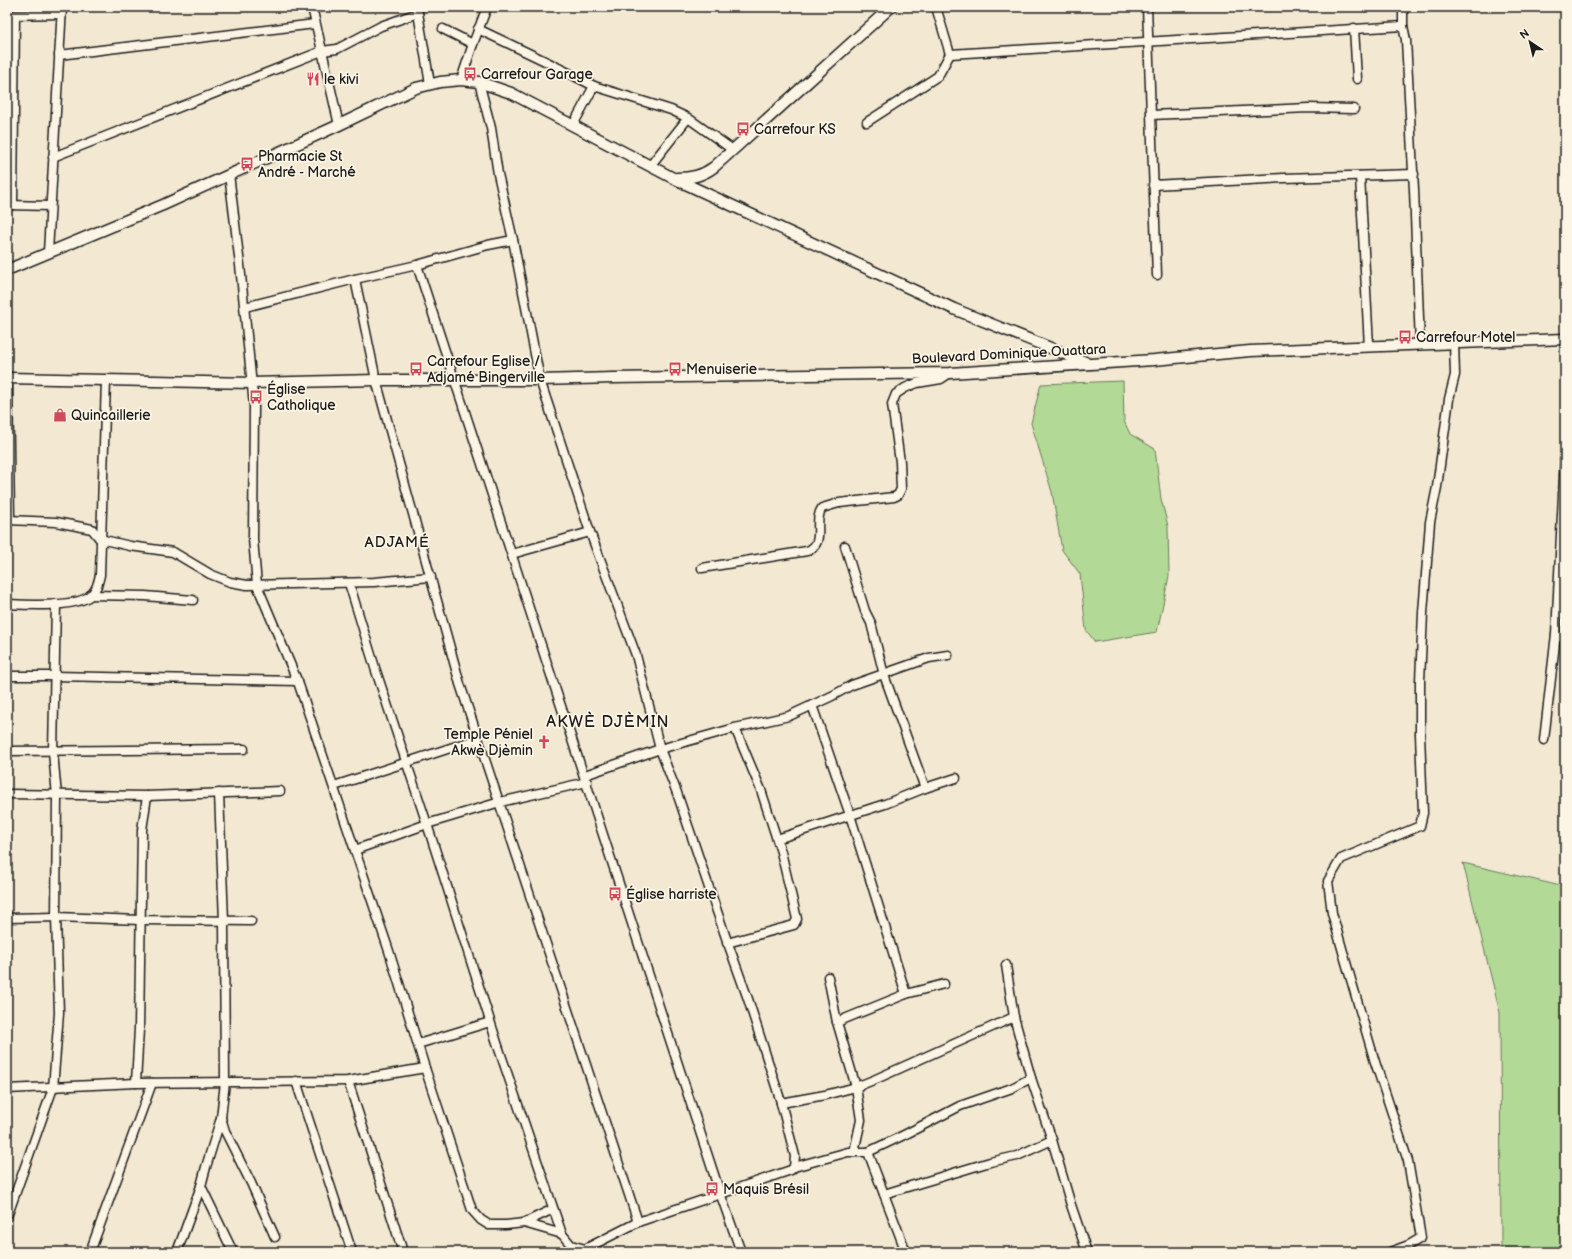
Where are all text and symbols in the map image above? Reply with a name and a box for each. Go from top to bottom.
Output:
north arrow [1510,22,1550,62]
text: N [1517,27,1532,42]
bus stop icon: Carrefour Garage [462,66,478,82]
place label: Carrefour Garage [481,66,593,83]
restaurant icon: le kivi [305,71,321,87]
place label: le kivi [324,71,359,88]
bus stop icon: Carrefour KS [735,121,751,137]
place label: Carrefour KS [754,121,836,138]
place label: Pharmacie St André - Marché [258,148,356,181]
bus stop icon: Pharmacie St André - Marché [239,156,255,172]
bus stop icon: Carrefour Motel [1397,329,1413,345]
place label: Carrefour Motel [1416,329,1515,346]
street label: Boulevard Dominique Ouattara [911,340,1107,368]
place label: Carrefour Eglise / Adjamé Bingerville [427,353,545,386]
bus stop icon: Carrefour Eglise / Adjamé Bingerville [408,361,424,377]
bus stop icon: Menuiserie [667,361,683,377]
place label: Menuiserie [686,361,757,378]
place label: Église Catholique [267,380,336,414]
bus stop icon: Église Catholique [248,389,264,405]
shop icon: Quincaillerie [52,407,68,423]
place label: Quincaillerie [71,407,151,424]
district label: ADJAMÉ [365,533,429,552]
district label: AKWÈ DJÈMIN [546,711,670,732]
place label: Temple Péniel Akwè Djèmin [444,726,533,759]
church icon: Temple Péniel Akwè Djèmin [536,734,552,750]
place label: Église harriste [626,885,717,903]
bus stop icon: Église harriste [607,886,623,902]
bus stop icon: Maquis Brésil [704,1181,720,1197]
place label: Maquis Brésil [723,1181,809,1198]

